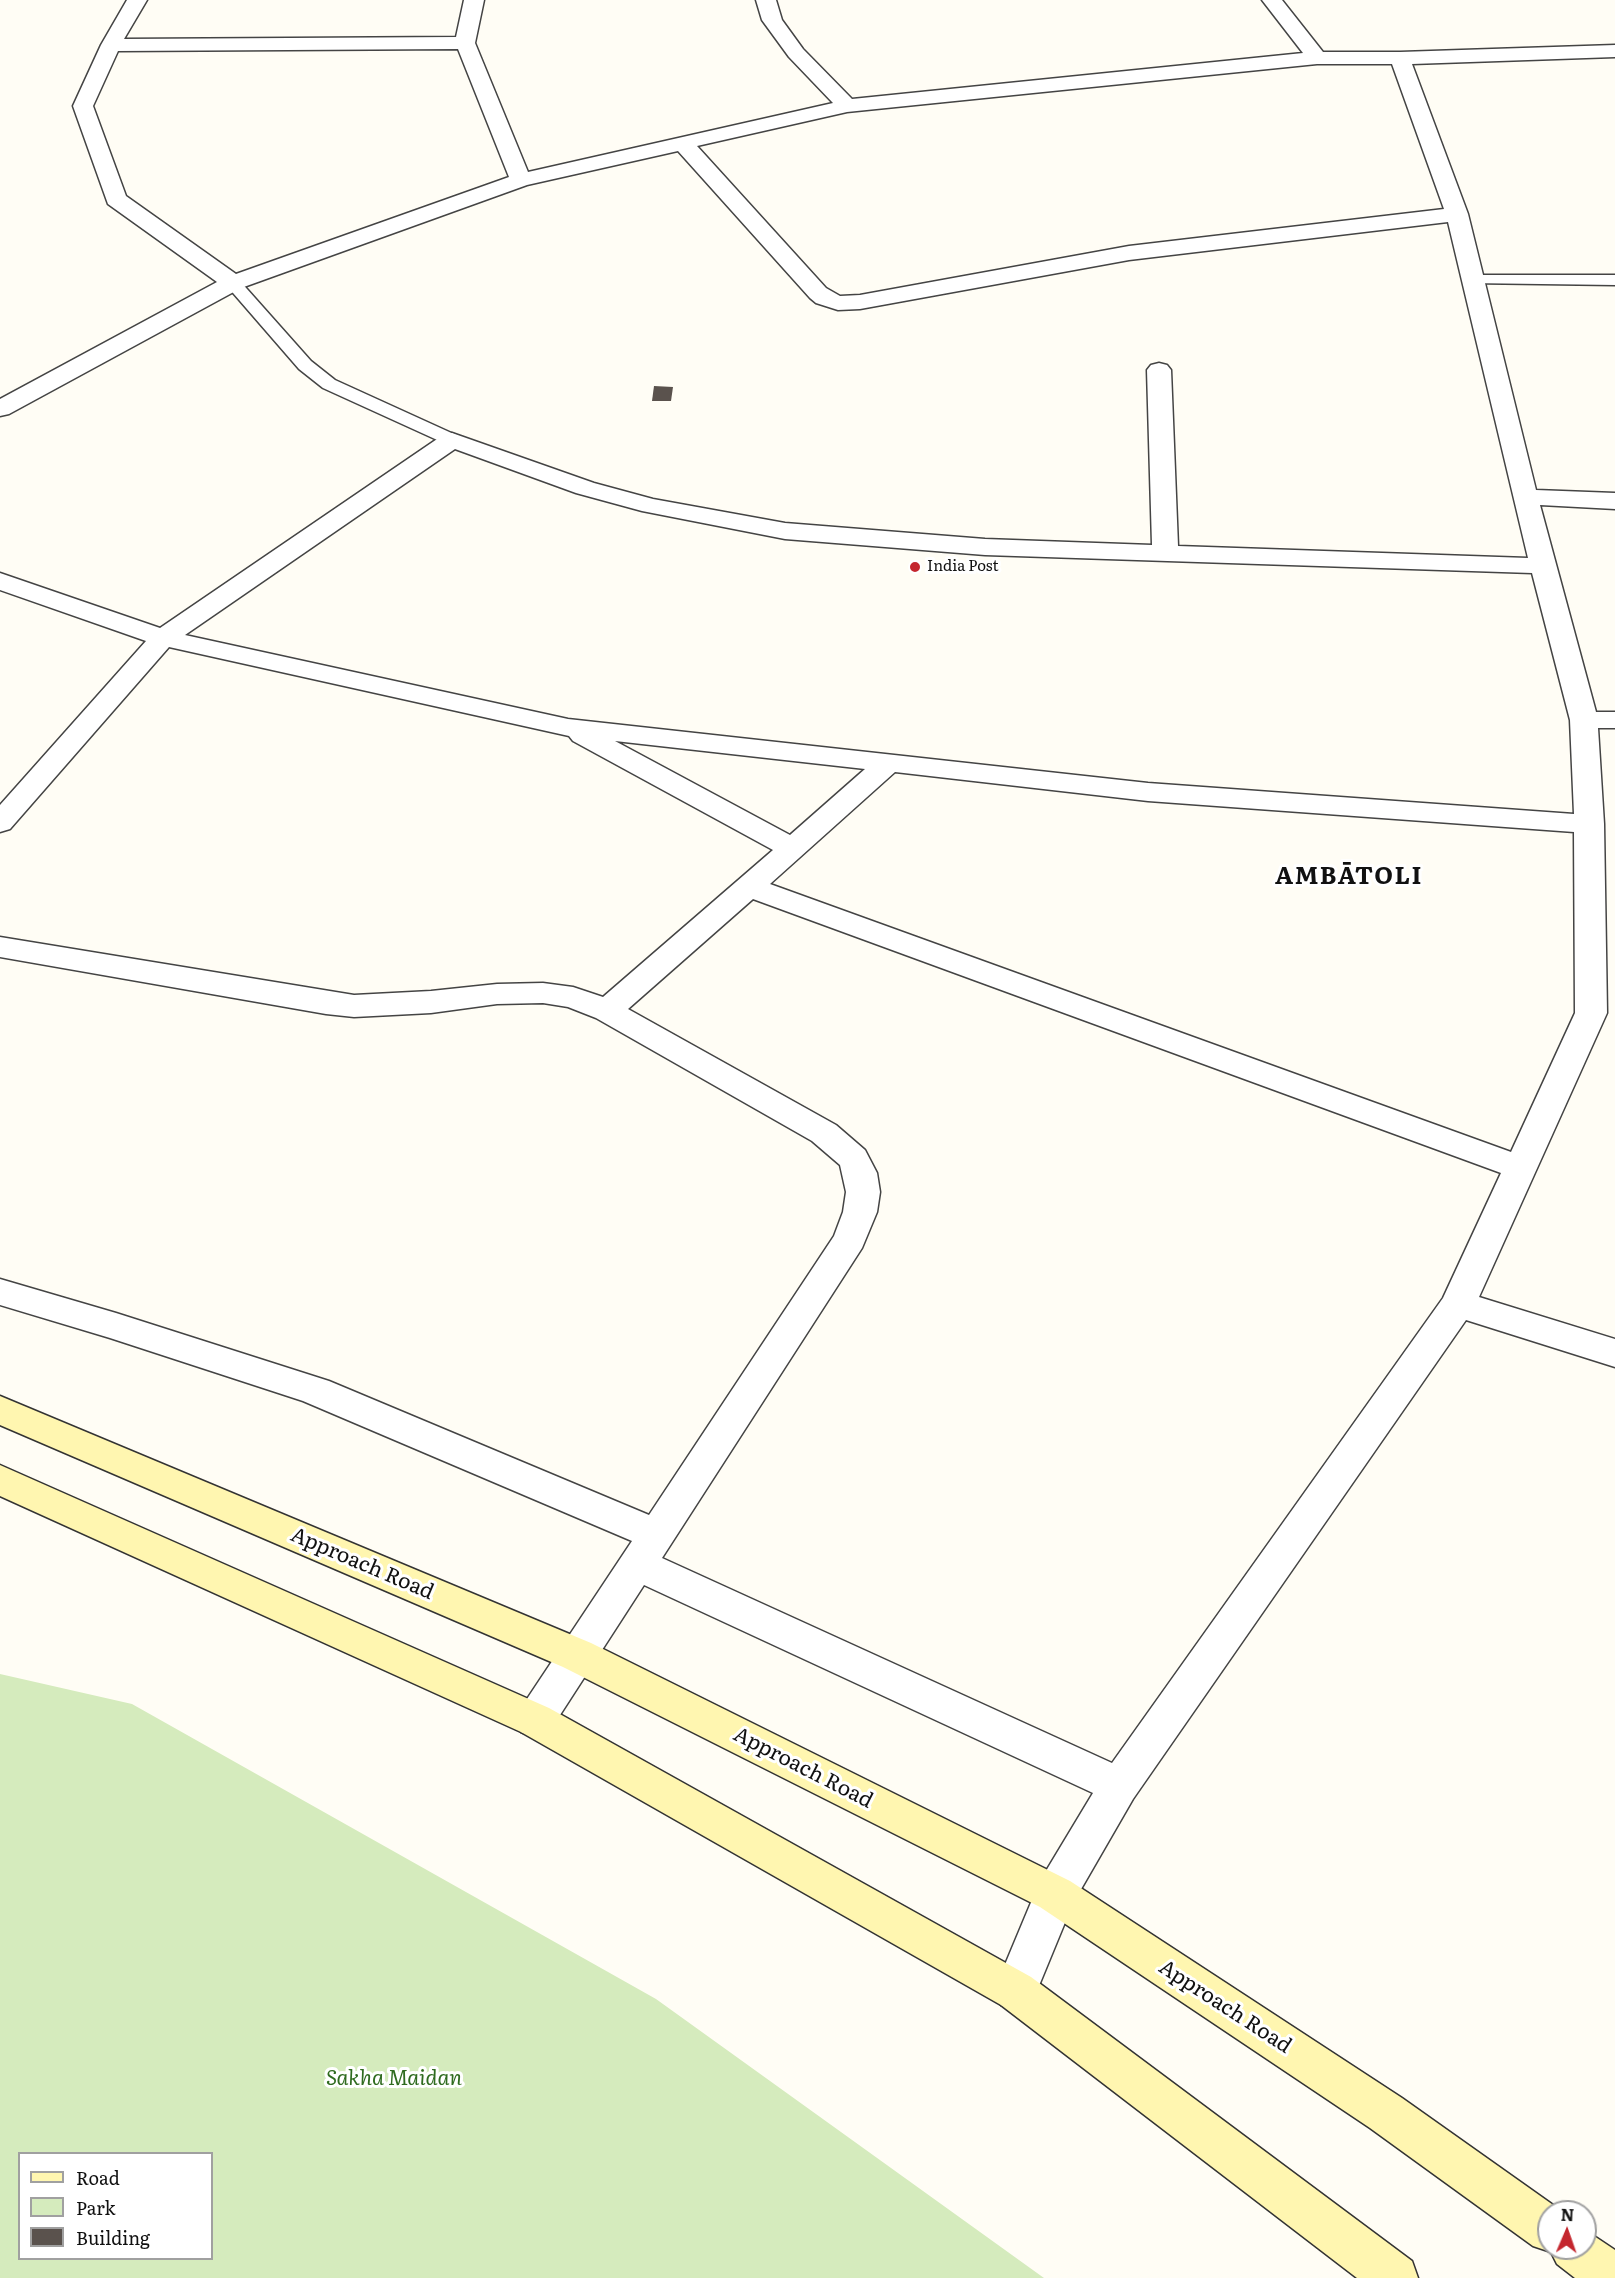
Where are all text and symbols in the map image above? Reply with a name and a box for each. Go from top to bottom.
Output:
place label: India Post [927,558,999,576]
marker: India Post [908,560,922,574]
district label: AMBĀTOLI [1275,863,1423,891]
street label: Approach Road [287,1522,437,1606]
street label: Approach Road [729,1722,877,1814]
street label: Approach Road [1154,1955,1296,2059]
park label: Sakha Maidan [326,2066,462,2092]
legend [18,2152,213,2260]
text: Road [76,2164,120,2191]
text: Park [76,2194,115,2221]
north arrow [1537,2200,1597,2260]
text: N [1560,2202,1575,2226]
text: Building [76,2224,150,2251]

